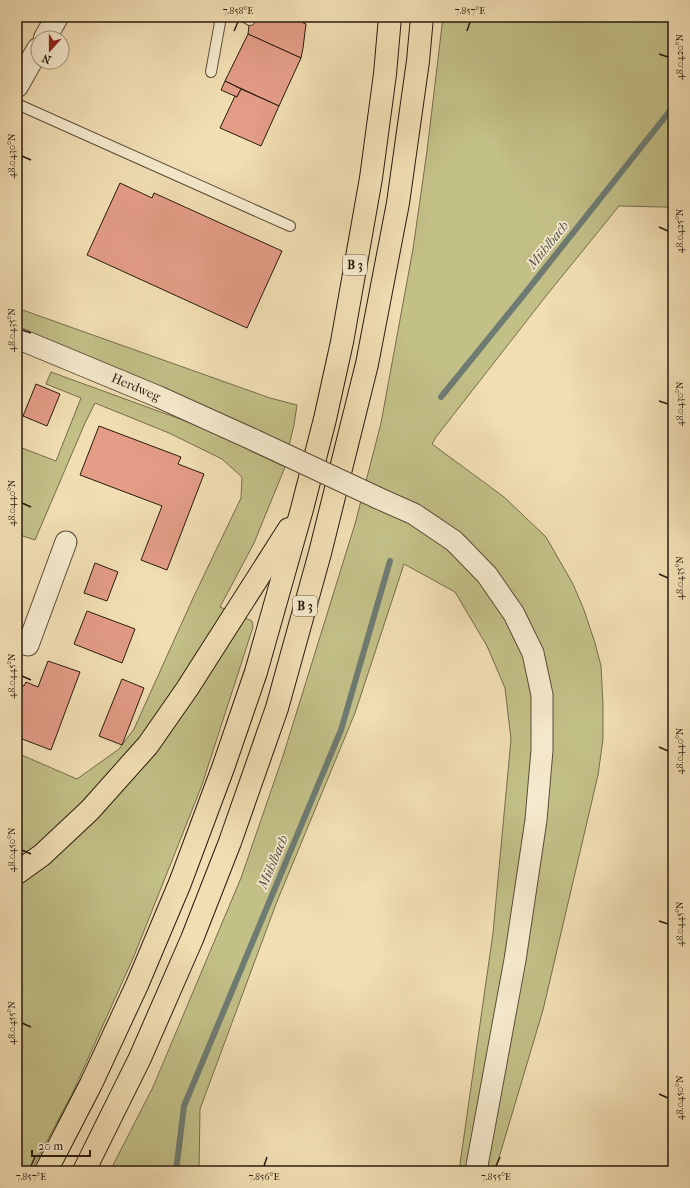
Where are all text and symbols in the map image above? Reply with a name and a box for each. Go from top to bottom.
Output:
text: 7.858°E [223,5,253,17]
text: 7.857°E [455,5,485,17]
north arrow [30,30,70,70]
text: 48.0420°N [674,34,686,80]
text: N [40,51,53,66]
text: 48.0430°N [6,133,18,179]
text: 48.0425°N [674,208,686,253]
water label: Mühlbach [523,218,572,273]
road number: B 3 [343,255,367,275]
text: 48.0435°N [6,308,18,352]
street label: Herdweg [109,370,164,404]
text: 48.0430°N [674,381,686,427]
text: 48.0440°N [6,479,18,526]
text: 48.0435°N [674,556,686,600]
road number: B 3 [293,596,317,616]
text: 48.0445°N [6,653,18,699]
text: 48.0440°N [674,727,686,774]
text: 48.0450°N [6,827,18,872]
water label: Mühlbach [254,833,292,892]
text: 48.0445°N [674,901,686,947]
text: 48.0455°N [6,1001,18,1045]
text: 48.0450°N [674,1075,686,1120]
scale bar [32,1132,90,1158]
text: 20 m [38,1139,63,1153]
text: 7.857°E [16,1171,46,1183]
text: 7.856°E [248,1171,280,1183]
text: 7.855°E [481,1171,511,1183]

